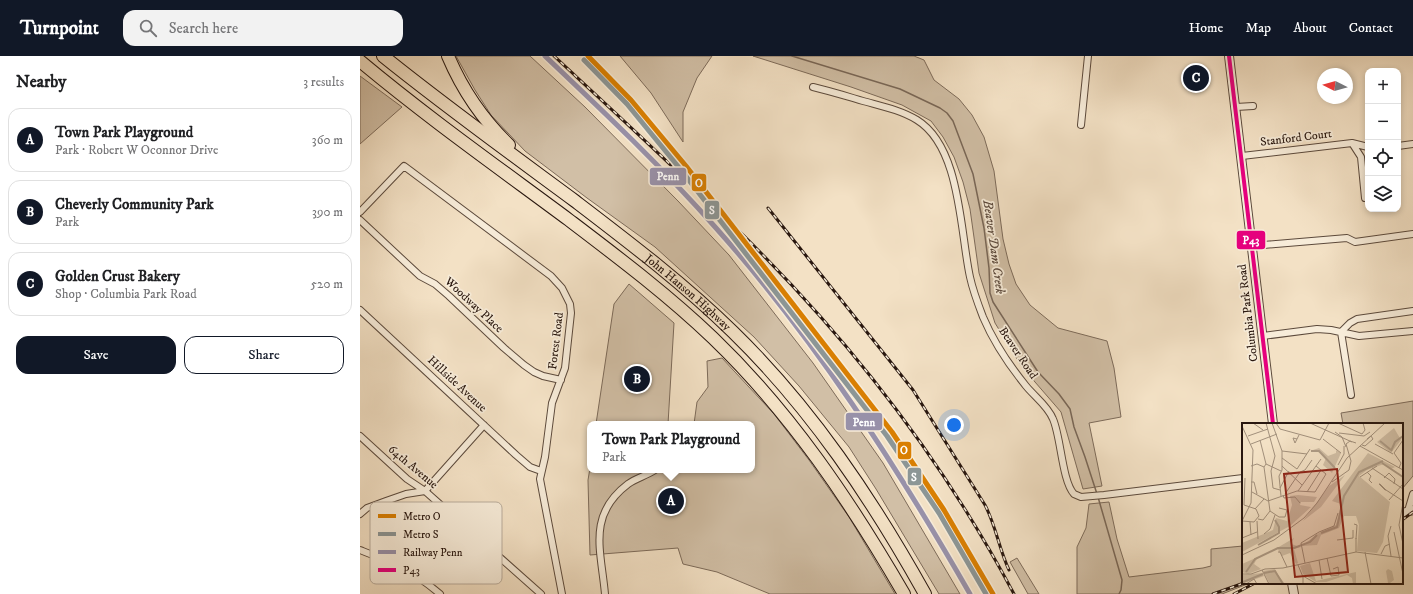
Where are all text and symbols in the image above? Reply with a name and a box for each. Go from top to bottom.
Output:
search box [123,10,403,46]
text: Turnpoint [20,17,99,40]
icon: search [137,17,159,39]
text: Search here [169,19,238,38]
text: Home [1189,19,1223,37]
text: Map [1245,19,1271,37]
text: About [1293,19,1327,37]
text: Contact [1349,19,1393,37]
pin: C [1183,63,1209,93]
north arrow [1317,68,1353,104]
map controls [1365,68,1401,212]
button: + [1365,68,1401,104]
text: Nearby [16,71,66,93]
text: 3 results [303,74,344,90]
button: − [1365,104,1401,140]
text: Town Park Playground [55,123,193,142]
street label: Stanford Court [1259,126,1333,150]
text: A [26,132,34,148]
text: 360 m [312,132,343,148]
button: locate [1365,140,1401,176]
text: Park · Robert W Oconnor Drive [55,142,218,158]
line badge: Penn [649,167,687,186]
text: Penn [657,170,679,184]
line badge: O [691,173,707,192]
button: layers [1365,176,1401,212]
text: O [695,177,703,191]
text: Cheverly Community Park [55,195,214,214]
water label: Beaver Dam Creek [979,198,1009,295]
line badge: S [704,200,720,220]
text: B [26,204,34,220]
text: 390 m [312,204,343,220]
text: S [709,204,715,218]
text: Park [55,214,79,230]
line badge: P43 [1236,230,1266,250]
text: P43 [1243,234,1259,248]
street label: John Hanson Highway [641,250,735,334]
street label: Columbia Park Road [1235,263,1261,363]
text: Golden Crust Bakery [55,267,180,286]
street label: Woodway Place [441,273,506,336]
text: C [26,276,34,292]
text: 520 m [311,276,343,292]
text: Shop · Columbia Park Road [55,286,197,302]
street label: Forest Road [545,312,567,370]
street label: Beaver Road [995,324,1041,382]
button: Save [16,336,176,374]
button: Share [184,336,344,374]
street label: Hillside Avenue [424,353,490,415]
pin: B [624,364,650,394]
line badge: Penn [845,412,883,431]
your location [944,415,964,435]
text: Penn [853,416,875,430]
popup [587,421,755,473]
inset map [1242,423,1403,584]
text: Town Park Playground [602,430,740,449]
line badge: O [897,441,912,460]
street label: 64th Avenue [385,442,441,492]
text: O [900,444,908,458]
text: Park [602,449,626,465]
line badge: S [907,467,922,486]
text: S [911,471,917,485]
pin: A [658,486,684,516]
legend [370,502,502,584]
text: Metro O [403,510,441,524]
text: Metro S [403,528,439,542]
text: Railway Penn [403,546,463,560]
text: P43 [403,564,420,578]

